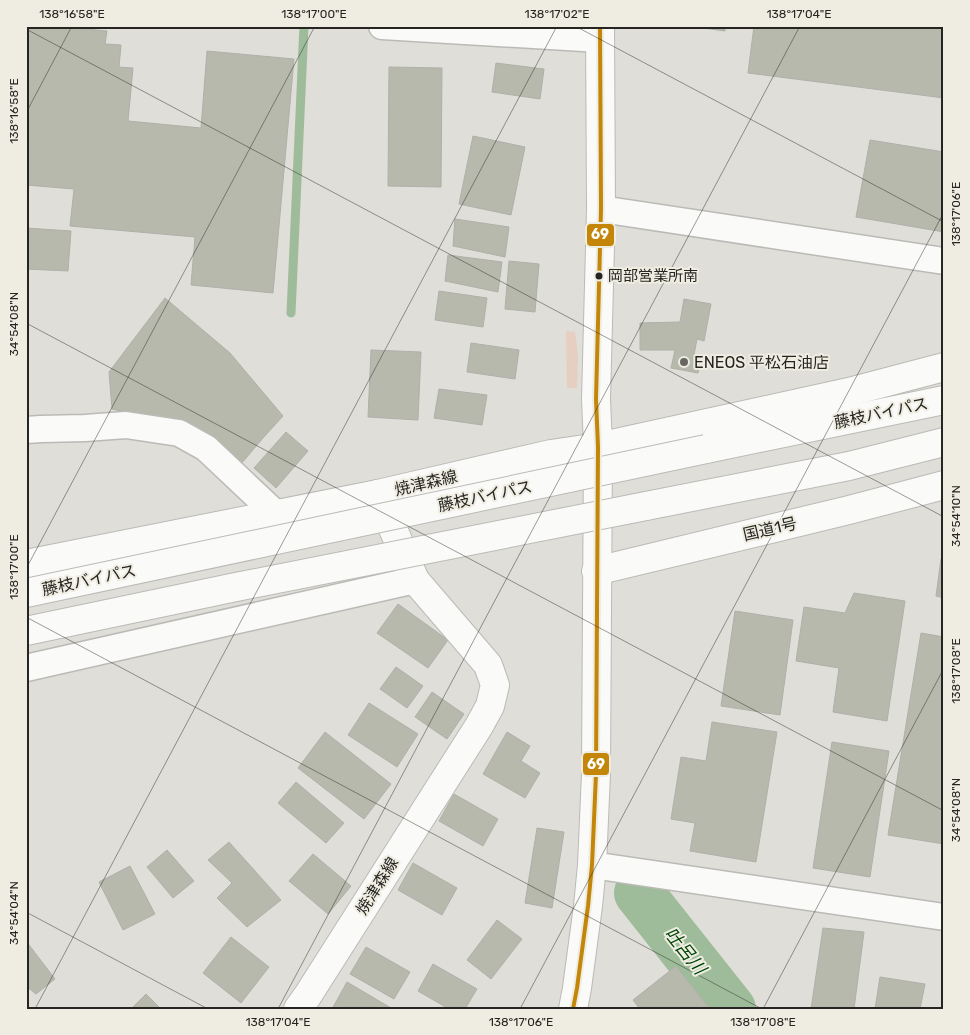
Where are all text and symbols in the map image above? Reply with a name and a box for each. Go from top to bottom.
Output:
text: 138°16'58"E [39,7,105,21]
text: 138°17'00"E [281,7,347,21]
text: 138°17'02"E [525,7,589,21]
text: 138°17'04"E [766,7,832,21]
text: 138°16'58"E [7,78,21,144]
text: 138°17'06"E [949,182,963,246]
line badge: 69 [586,223,615,247]
text: 69 [591,226,609,243]
place label: 岡部営業所南 [608,267,698,285]
marker: 岡部営業所南 [594,271,604,281]
text: 34°54'08"N [7,292,21,356]
place label: ENEOS 平松石油店 [694,353,829,372]
marker: ENEOS 平松石油店 [678,356,690,368]
street label: 藤枝バイパス [832,394,930,432]
street label: 焼津森線 [393,467,459,499]
street label: 藤枝バイパス [436,477,534,515]
text: 34°54'10"N [949,485,963,547]
street label: 国道1号 [741,514,799,544]
text: 138°17'00"E [7,534,21,600]
street label: 藤枝バイパス [40,561,138,599]
text: 138°17'08"E [949,638,963,704]
line badge: 69 [582,752,610,776]
text: 69 [587,756,605,773]
text: 34°54'08"N [949,778,963,842]
street label: 焼津森線 [352,854,402,918]
text: 34°54'04"N [7,881,21,945]
water label: 吐呂川 [659,923,712,980]
text: 138°17'04"E [245,1015,311,1029]
text: 138°17'06"E [489,1015,553,1029]
text: 138°17'08"E [730,1015,796,1029]

